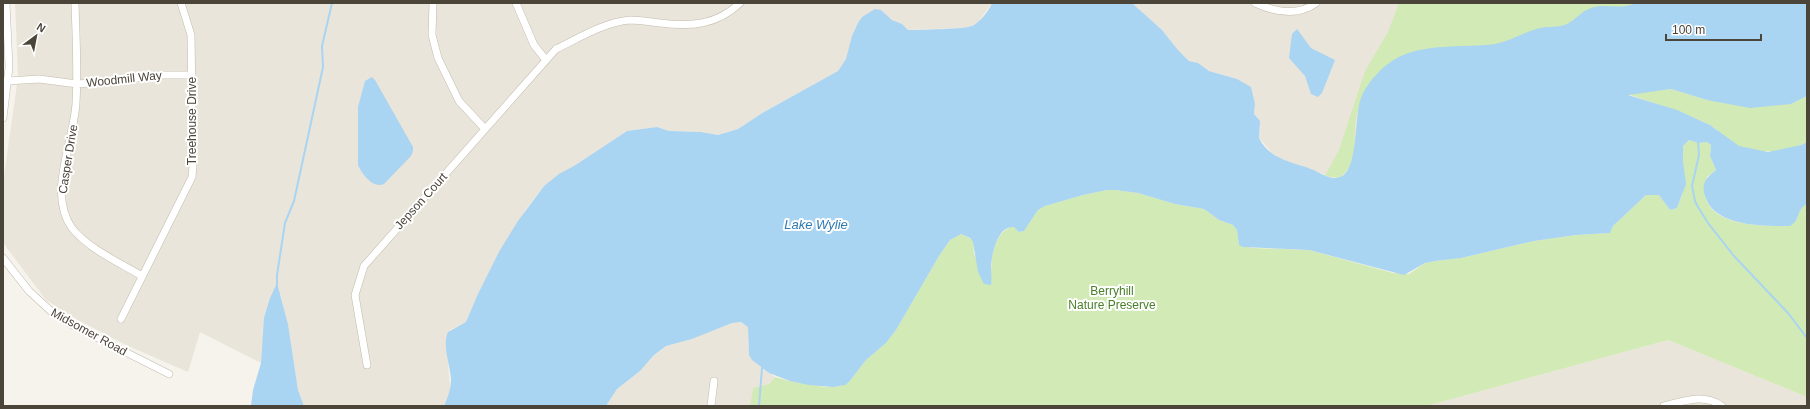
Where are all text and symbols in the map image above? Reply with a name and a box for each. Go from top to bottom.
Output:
north arrow [16,16,56,56]
scale bar [1666,16,1761,42]
text: N [35,20,48,35]
text: 100 m [1672,23,1705,37]
street label: Woodmill Way [85,68,163,90]
street label: Treehouse Drive [185,77,199,165]
street label: Casper Drive [56,123,80,195]
street label: Jepson Court [392,169,451,232]
water label: Lake Wylie [784,217,848,232]
park label: Berryhill Nature Preserve [1068,284,1156,312]
street label: Midsomer Road [49,305,129,359]

